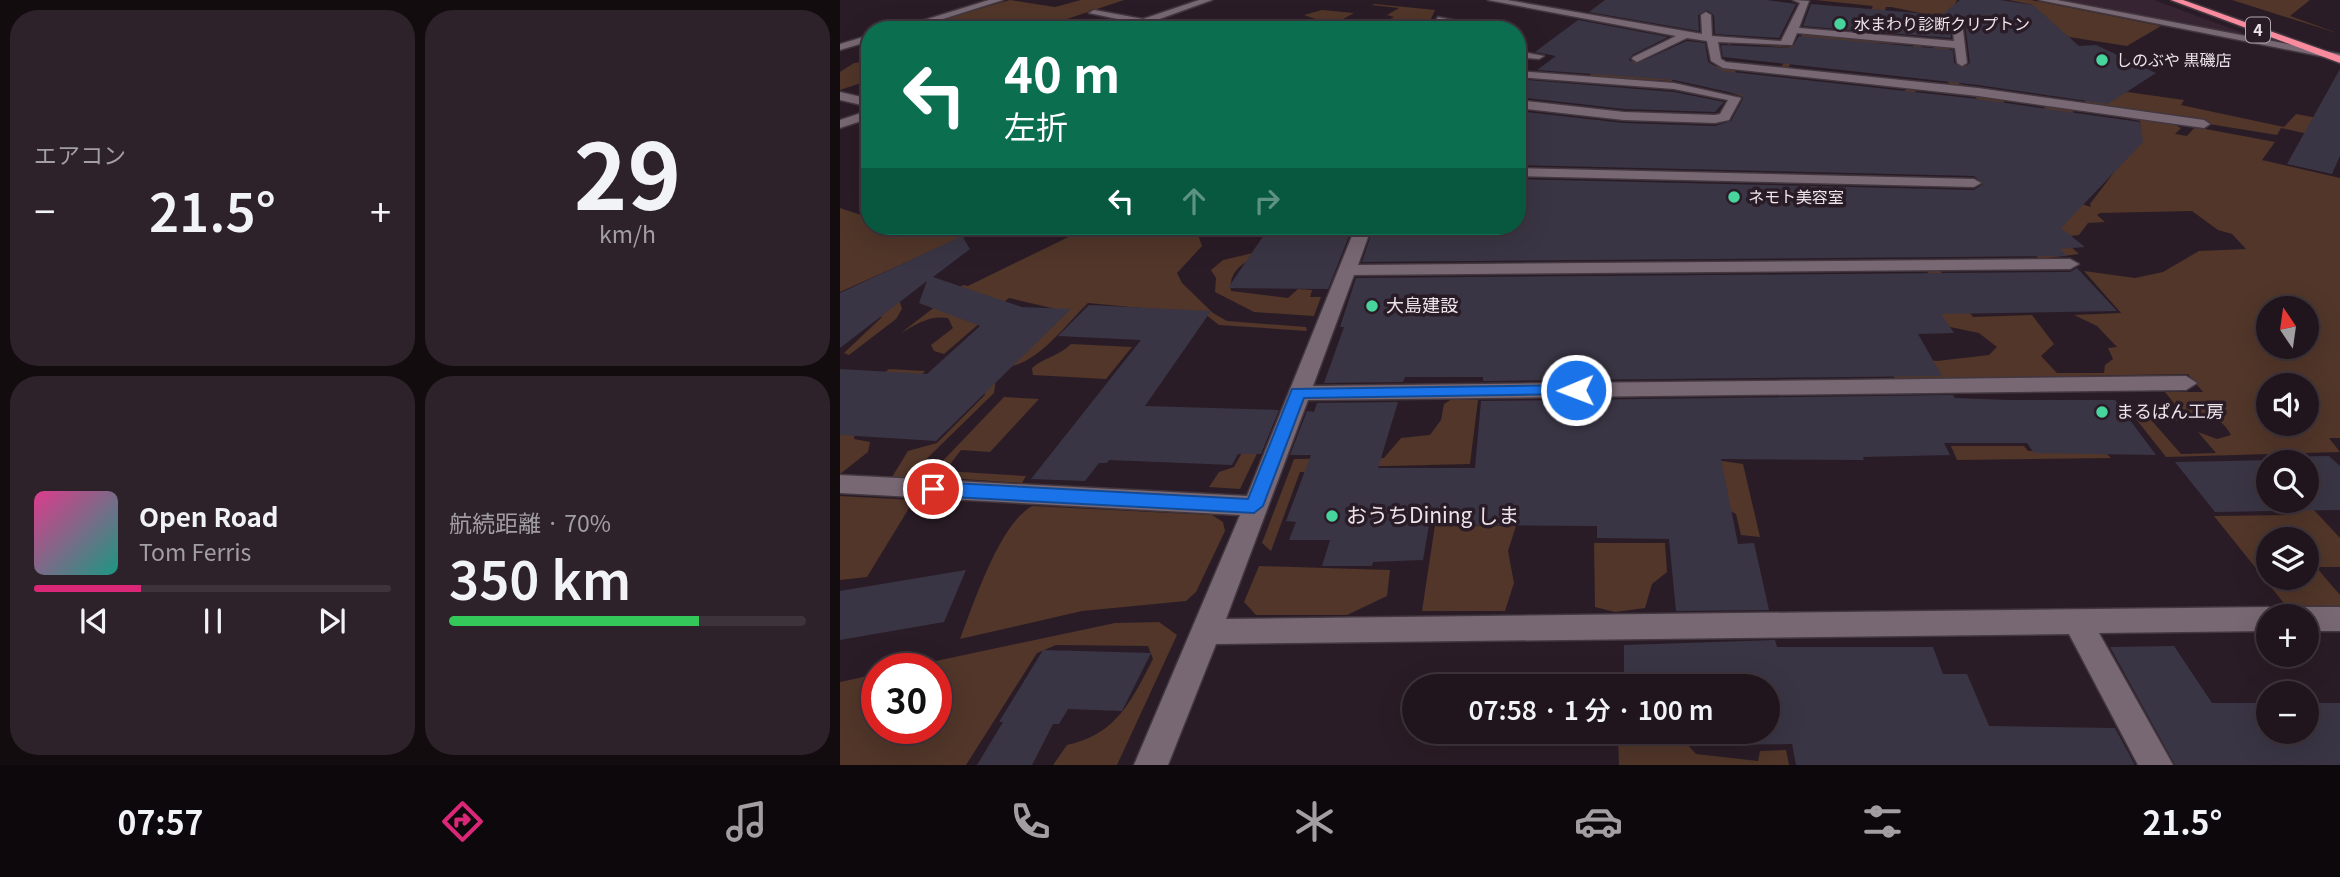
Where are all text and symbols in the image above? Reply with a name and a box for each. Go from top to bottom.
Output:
place label: 水まわり診断クリプトン [1854,11,2030,35]
marker: 水まわり診断クリプトン [1832,16,1848,32]
road number: 4 [2246,18,2270,42]
text: 40 m [1004,36,1120,107]
place label: しのぶや 黒磯店 [2116,47,2232,71]
icon: left [889,49,980,140]
marker: しのぶや 黒磯店 [2094,52,2110,68]
text: 左折 [1004,102,1068,148]
text: 29 [574,104,681,236]
text: エアコン [34,137,126,171]
text: 21.5° [149,172,276,247]
text: − [34,182,55,237]
text: + [370,182,391,237]
icon: left [1102,182,1140,220]
icon: ahead [1175,182,1213,220]
icon: right [1248,182,1286,220]
place label: ネモト美容室 [1748,184,1844,208]
marker: ネモト美容室 [1726,189,1742,205]
text: km/h [599,216,656,250]
place label: 大島建設 [1386,291,1458,317]
north arrow [2256,296,2319,359]
map controls [2256,296,2319,744]
marker: 大島建設 [1364,298,1380,314]
position arrow [1539,353,1613,427]
button: sound [2256,373,2319,436]
place label: まるぱん工房 [2116,397,2224,423]
marker: まるぱん工房 [2094,404,2110,420]
button: search [2256,450,2319,513]
pin [903,459,963,519]
icon: arrive [914,470,952,508]
text: Open Road [139,497,279,534]
place label: おうちDining しま [1346,499,1519,529]
text: 航続距離 · 70% [449,505,611,539]
marker: おうちDining しま [1324,508,1340,524]
button: layers [2256,527,2319,590]
text: Tom Ferris [139,534,251,568]
text: 350 km [449,540,631,615]
icon: previous [75,602,113,640]
icon: pause [194,602,232,640]
icon: next [313,602,351,640]
button: + [2256,604,2319,667]
speed limit sign: 30 [861,653,952,744]
button: − [2256,681,2319,744]
text: 07:58 · 1 分 · 100 m [1468,690,1714,727]
icon: directions [438,797,487,846]
icon: music [722,797,771,846]
icon: phone [1006,797,1055,846]
icon: climate [1290,797,1339,846]
icon: car [1574,797,1623,846]
icon: filters [1858,797,1907,846]
text: 07:57 [118,798,203,844]
text: 21.5° [2142,798,2222,844]

